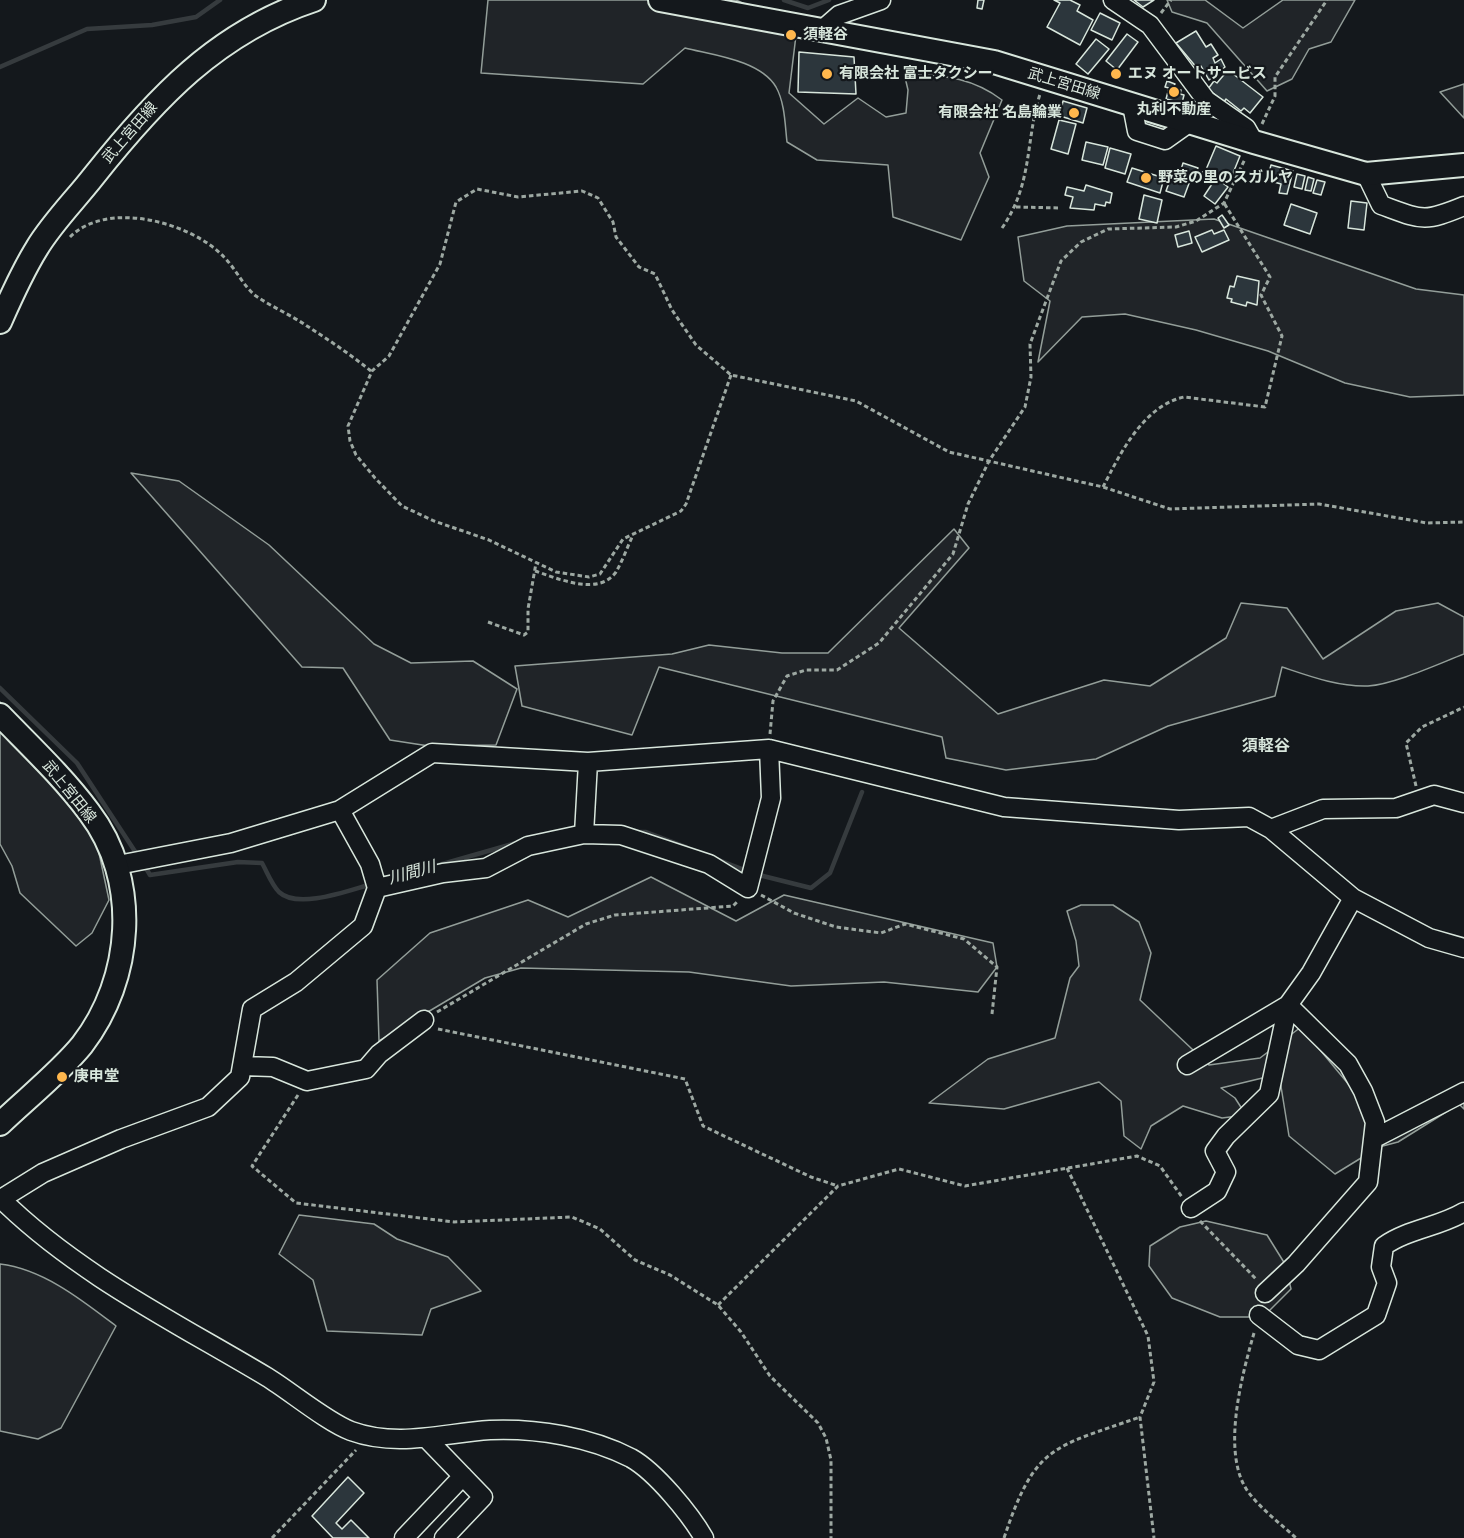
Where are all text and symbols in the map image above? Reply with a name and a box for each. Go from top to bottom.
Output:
place label: 須軽谷 [803,26,848,44]
marker: 須軽谷 [784,28,798,42]
street label: 武上宮田線 [1026,64,1102,104]
place label: 有限会社 富士タクシー [839,65,993,83]
place label: エヌ オートサービス [1128,65,1267,83]
marker: 有限会社 富士タクシー [820,67,834,81]
marker: エヌ オートサービス [1109,67,1123,81]
marker: 丸利不動産 [1167,85,1181,99]
street label: 武上宮田線 [99,99,161,167]
place label: 丸利不動産 [1137,101,1211,119]
place label: 有限会社 名島輪業 [938,104,1062,122]
marker: 有限会社 名島輪業 [1067,106,1081,120]
place label: 野菜の里のスガルヤ [1158,169,1293,187]
marker: 野菜の里のスガルヤ [1139,171,1153,185]
district label: 須軽谷 [1242,736,1290,756]
street label: 武上宮田線 [38,757,100,827]
water label: 川間川 [386,858,438,888]
place label: 庚申堂 [74,1068,119,1086]
marker: 庚申堂 [55,1070,69,1084]

